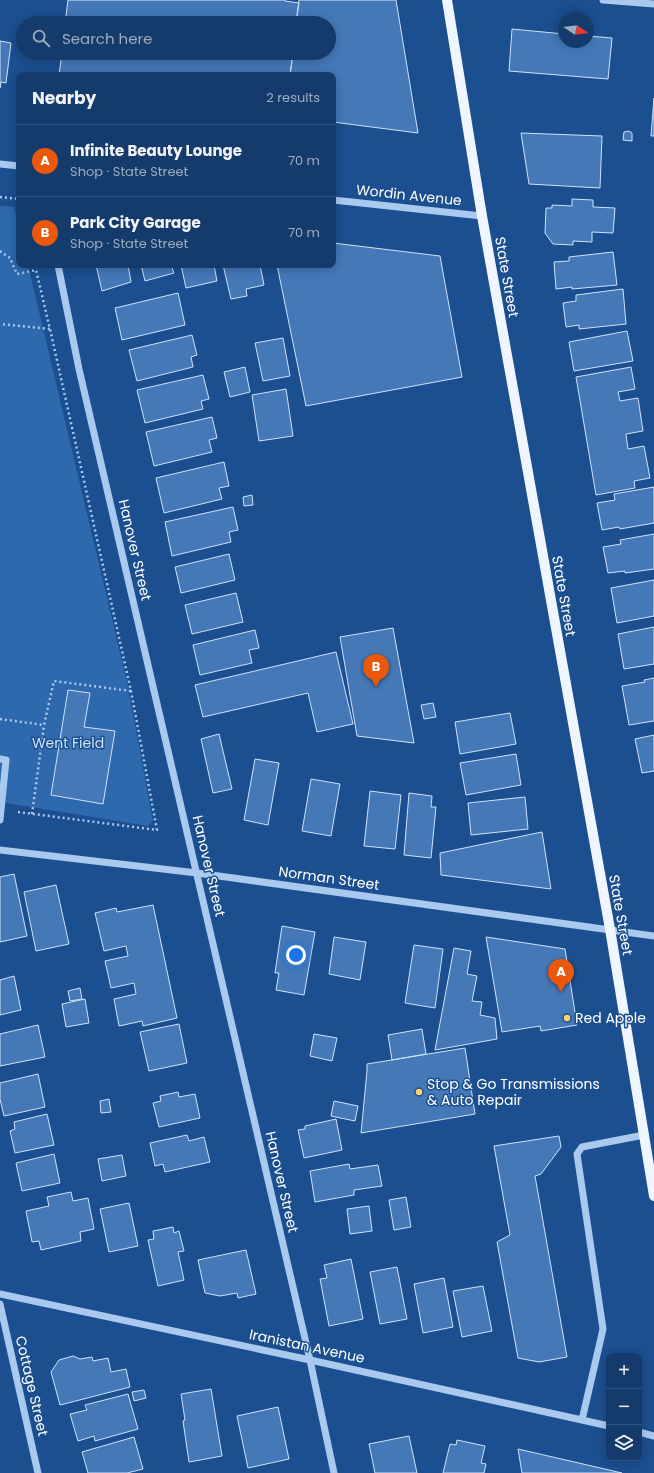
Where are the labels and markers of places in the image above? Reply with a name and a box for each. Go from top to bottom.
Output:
pin: B [363,654,389,687]
pin: A [548,959,574,992]
place label: Red Apple [575,1008,646,1028]
marker: Red Apple [562,1013,572,1023]
place label: Stop & Go Transmissions & Auto Repair [427,1074,600,1110]
marker: Stop & Go Transmissions & Auto Repair [414,1087,424,1097]

